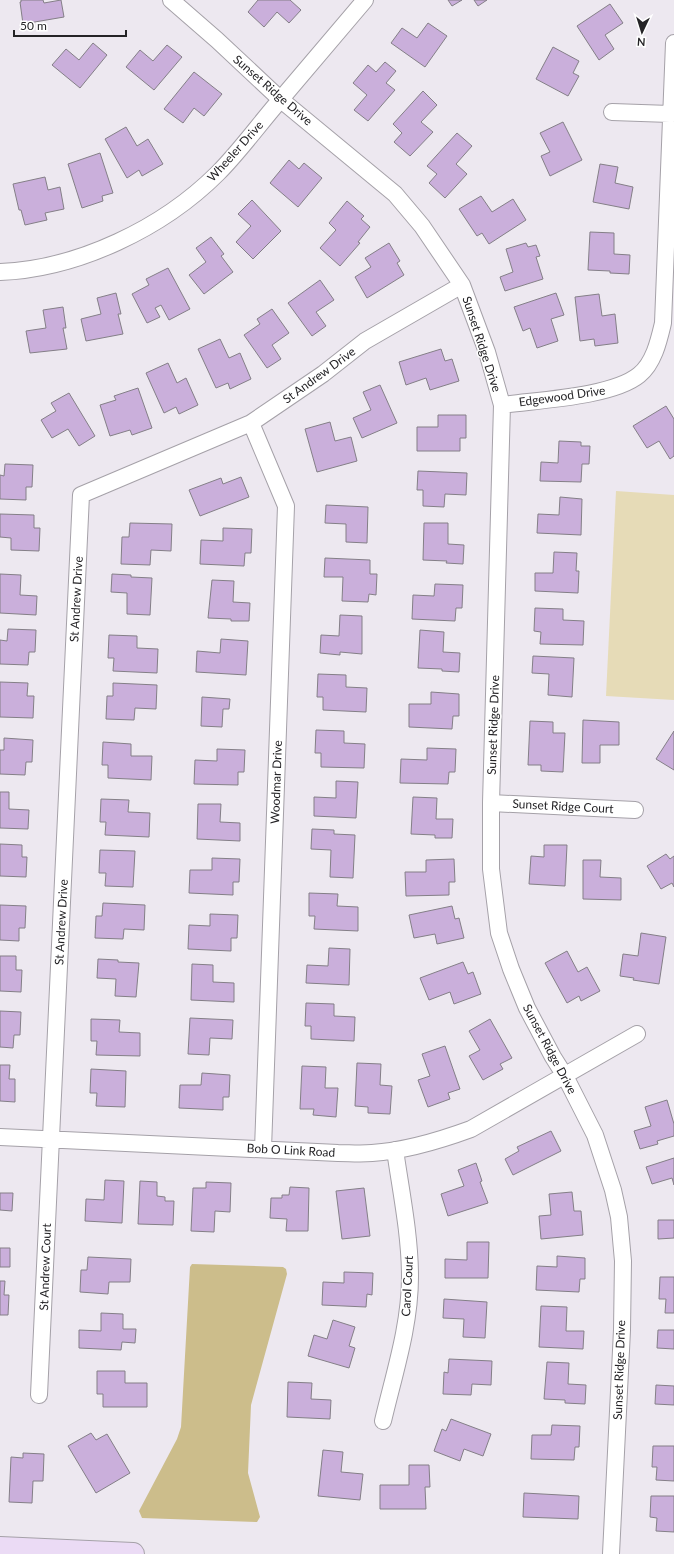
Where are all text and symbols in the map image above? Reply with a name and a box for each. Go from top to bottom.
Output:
scale bar [14,12,126,38]
north arrow [622,12,662,52]
text: 50 m [20,18,47,33]
text: N [637,36,646,49]
street label: Sunset Ridge Drive [230,52,316,128]
street label: Wheeler Drive [204,117,266,185]
street label: Sunset Ridge Drive [459,294,505,394]
street label: St Andrew Drive [280,344,358,406]
street label: Edgewood Drive [518,383,606,409]
street label: St Andrew Drive [66,556,86,642]
street label: Sunset Ridge Drive [484,675,502,775]
street label: Woodmar Drive [267,740,285,824]
street label: Sunset Ridge Court [512,796,615,816]
street label: St Andrew Drive [51,879,71,965]
street label: Sunset Ridge Drive [520,1001,580,1097]
street label: Bob O Link Road [246,1140,336,1160]
street label: St Andrew Court [36,1222,54,1311]
street label: Carol Court [398,1255,416,1317]
street label: Sunset Ridge Drive [610,1320,628,1420]

